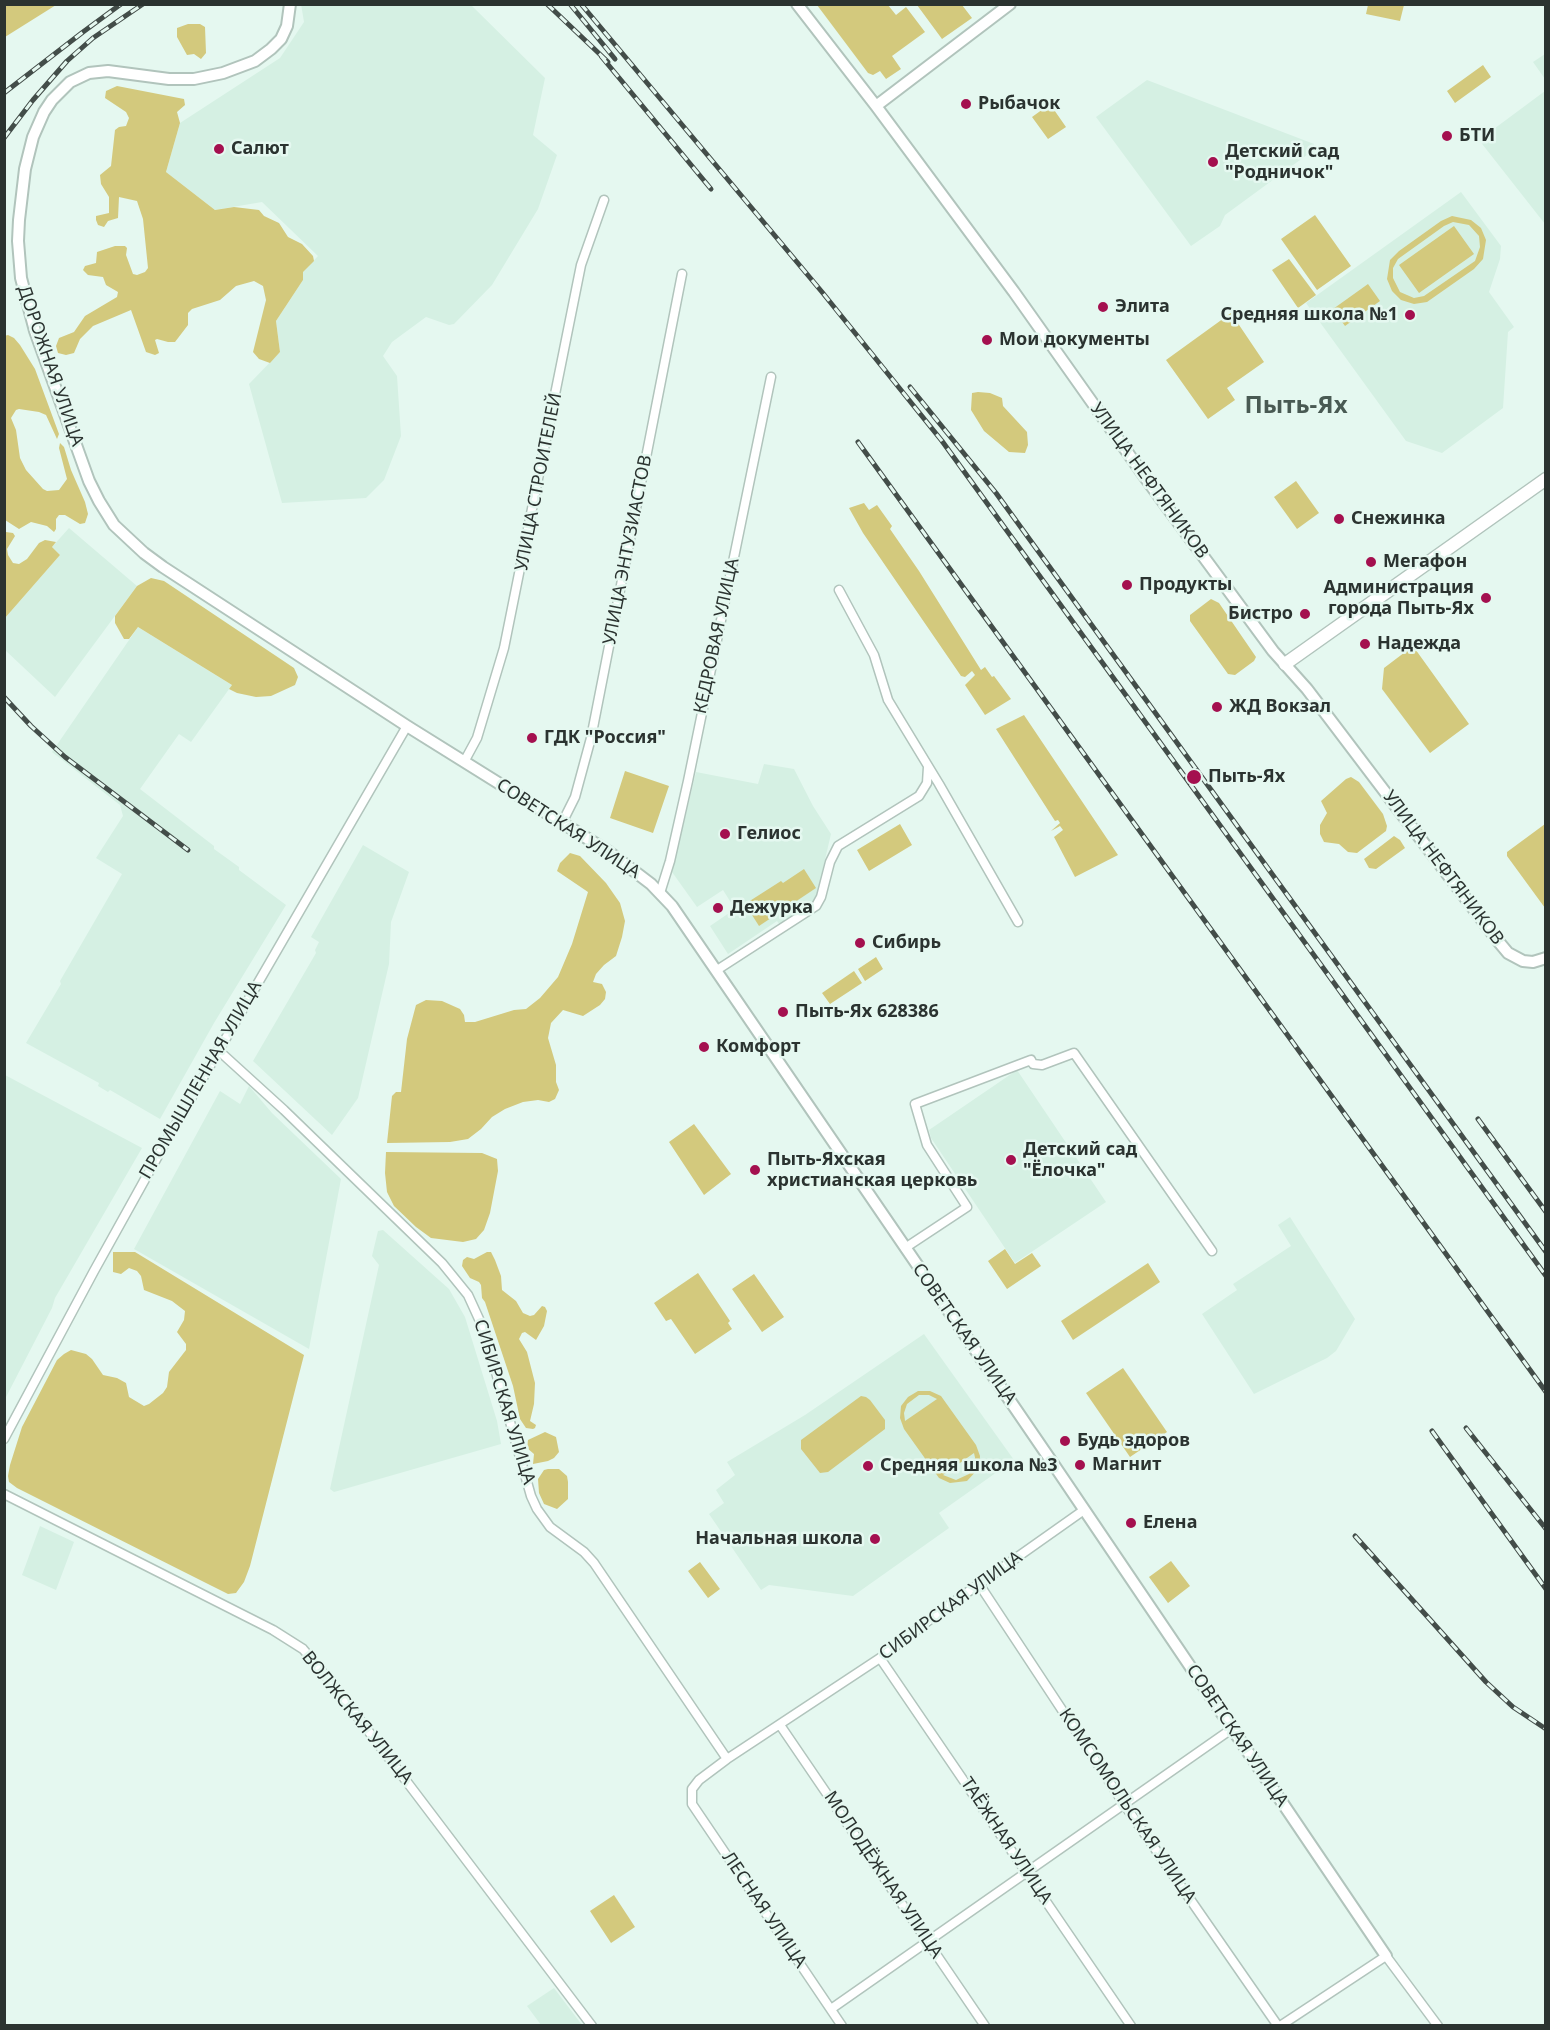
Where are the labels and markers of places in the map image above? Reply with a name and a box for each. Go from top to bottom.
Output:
place label: Рыбачок [978,93,1060,115]
marker: Рыбачок [959,97,973,111]
place label: БТИ [1459,125,1495,147]
marker: БТИ [1440,129,1454,143]
place label: Салют [231,138,289,160]
place label: Детский сад "Родничок" [1225,141,1339,184]
marker: Салют [212,142,226,156]
marker: Детский сад "Родничок" [1206,155,1220,169]
place label: Элита [1115,296,1170,318]
marker: Элита [1096,300,1110,314]
place label: Средняя школа №1 [1220,304,1398,326]
marker: Средняя школа №1 [1403,308,1417,322]
place label: Мои документы [999,329,1150,351]
marker: Мои документы [980,333,994,347]
place label: Снежинка [1351,508,1446,530]
marker: Снежинка [1332,512,1346,526]
place label: Мегафон [1383,551,1467,573]
marker: Мегафон [1364,555,1378,569]
place label: Продукты [1139,574,1232,596]
place label: Администрация города Пыть-Ях [1324,577,1474,620]
marker: Продукты [1120,578,1134,592]
marker: Администрация города Пыть-Ях [1479,591,1493,605]
place label: Бистро [1228,603,1293,625]
marker: Бистро [1298,607,1312,621]
place label: Надежда [1377,633,1461,655]
marker: Надежда [1358,637,1372,651]
place label: ЖД Вокзал [1229,696,1331,718]
marker: ЖД Вокзал [1210,700,1224,714]
place label: ГДК "Россия" [544,727,666,749]
marker: ГДК "Россия" [525,731,539,745]
place label: Пыть-Ях [1208,766,1285,788]
marker: Пыть-Ях [1185,768,1203,786]
place label: Гелиос [737,823,801,845]
marker: Гелиос [718,827,732,841]
place label: Дежурка [730,897,813,919]
marker: Дежурка [711,901,725,915]
place label: Сибирь [872,932,941,954]
marker: Сибирь [853,936,867,950]
place label: Пыть-Ях 628386 [795,1001,939,1023]
marker: Пыть-Ях 628386 [776,1005,790,1019]
place label: Комфорт [716,1036,800,1058]
marker: Комфорт [697,1040,711,1054]
place label: Детский сад "Ёлочка" [1023,1139,1137,1182]
place label: Пыть-Яхская христианская церковь [767,1149,978,1192]
marker: Детский сад "Ёлочка" [1004,1153,1018,1167]
marker: Пыть-Яхская христианская церковь [748,1163,762,1177]
place label: Будь здоров [1077,1430,1190,1452]
marker: Будь здоров [1058,1434,1072,1448]
place label: Магнит [1092,1454,1161,1476]
place label: Средняя школа №3 [880,1455,1058,1477]
marker: Магнит [1073,1458,1087,1472]
marker: Средняя школа №3 [861,1459,875,1473]
place label: Елена [1143,1512,1197,1534]
marker: Елена [1124,1516,1138,1530]
place label: Начальная школа [695,1528,863,1550]
marker: Начальная школа [868,1532,882,1546]

